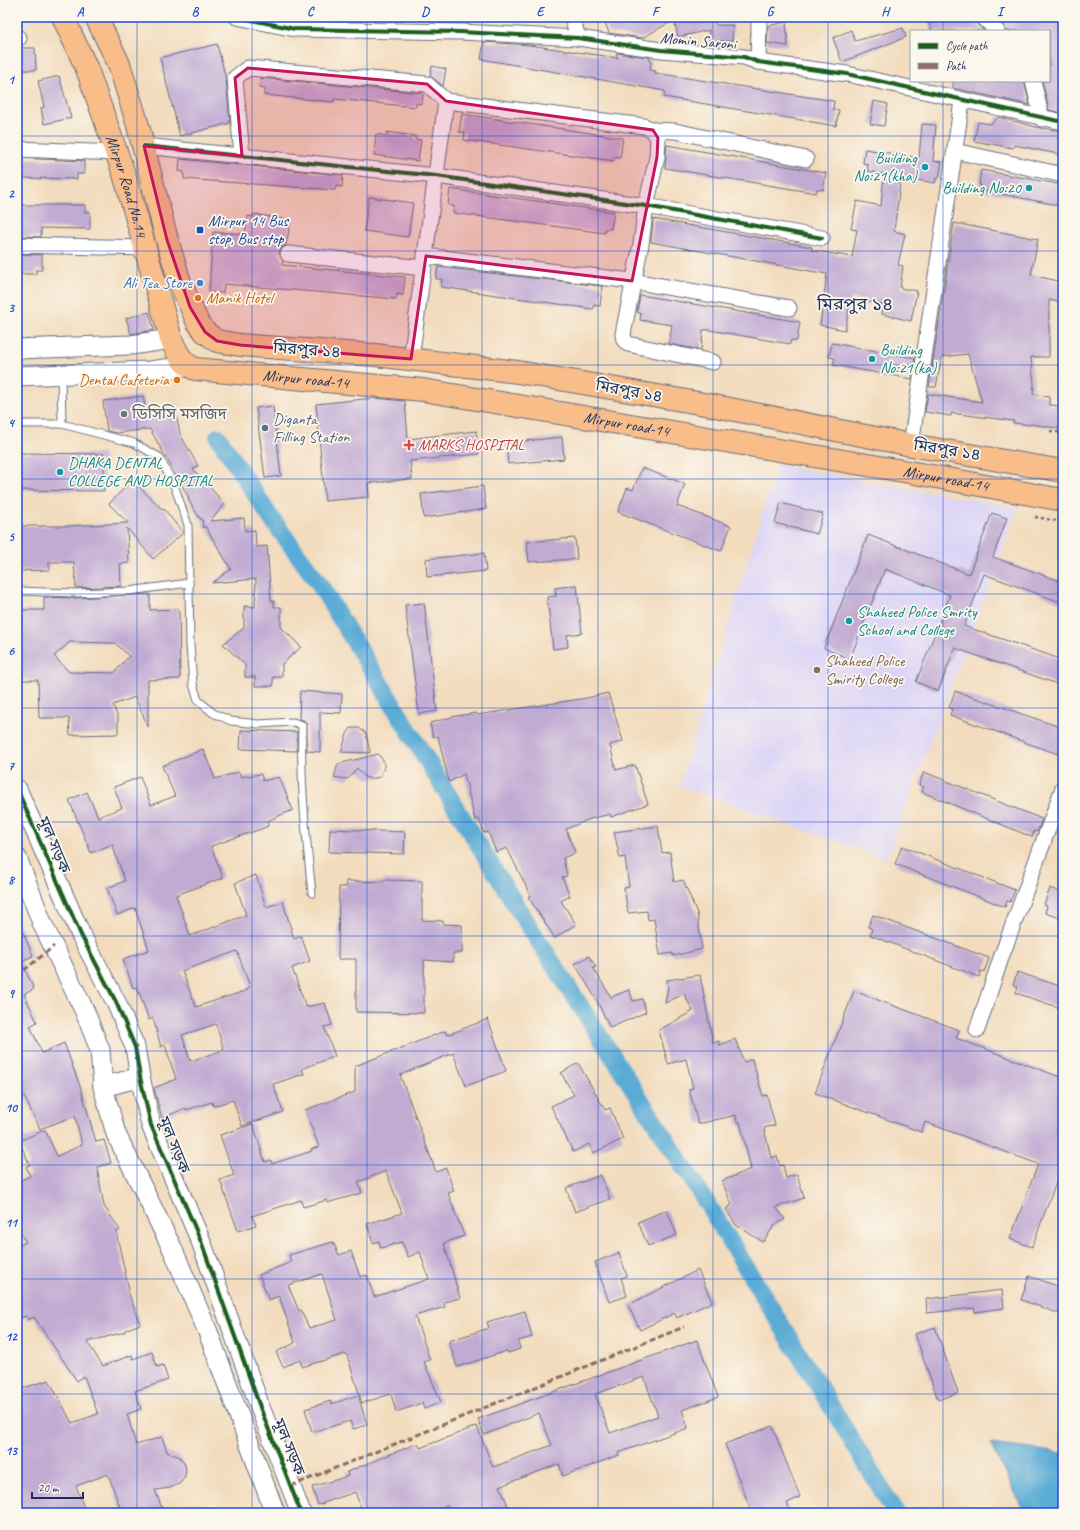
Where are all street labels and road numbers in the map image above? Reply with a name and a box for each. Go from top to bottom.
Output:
street label: Momin Saroni [659,28,739,54]
street label: Mirpur Road No.14 [101,133,152,241]
street label: মিরপুর ১৪ [272,338,341,362]
street label: Mirpur road-14 [262,365,352,393]
street label: মিরপুর ১৪ [593,375,664,407]
street label: Mirpur road-14 [582,407,673,442]
street label: মিরপুর ১৪ [911,435,982,465]
street label: Mirpur road-14 [902,461,992,497]
street label: মূল সড়ক [33,813,75,877]
street label: মূল সড়ক [153,1113,195,1177]
street label: মূল সড়ক [268,1415,310,1479]

